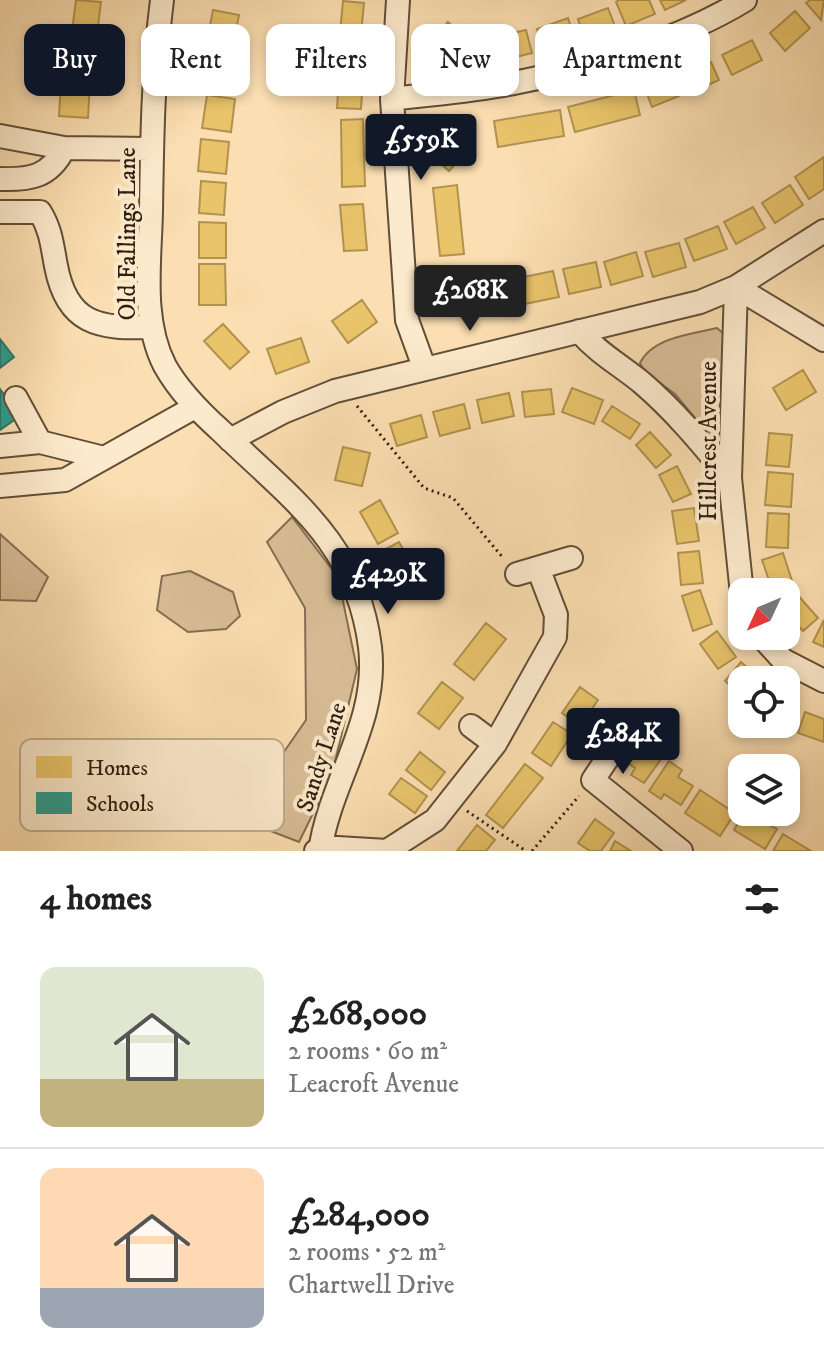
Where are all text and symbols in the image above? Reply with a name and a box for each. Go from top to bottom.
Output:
chip: Buy [24,24,125,96]
chip: Rent [141,24,250,96]
chip: Filters [266,24,395,96]
chip: New [411,24,519,96]
chip: Apartment [535,24,710,96]
pin: £559K [365,114,477,182]
text: £559K [383,123,459,156]
street label: Old Fallings Lane [113,147,143,321]
pin: £268K [414,265,526,333]
text: £268K [432,274,508,307]
street label: Hillcrest Avenue [694,361,724,521]
pin: £429K [332,548,444,616]
text: £429K [350,557,426,590]
north arrow [728,578,800,650]
map controls [728,578,800,826]
button: locate [728,666,800,738]
street label: Sandy Lane [290,699,354,816]
pin: £284K [567,708,679,776]
text: £284K [584,717,662,750]
legend [20,739,284,831]
button: layers [728,754,800,826]
text: Homes [86,755,148,782]
text: Schools [86,791,154,818]
icon: filters [740,877,784,921]
text: 4 homes [40,878,152,920]
text: £268,000 [288,993,427,1035]
icon: home [104,999,200,1095]
text: 2 rooms · 60 m² [288,1035,447,1068]
text: Leacroft Avenue [288,1068,459,1101]
text: £284,000 [288,1194,430,1236]
icon: home [104,1200,200,1296]
text: 2 rooms · 52 m² [288,1236,445,1269]
text: Chartwell Drive [288,1269,454,1302]

